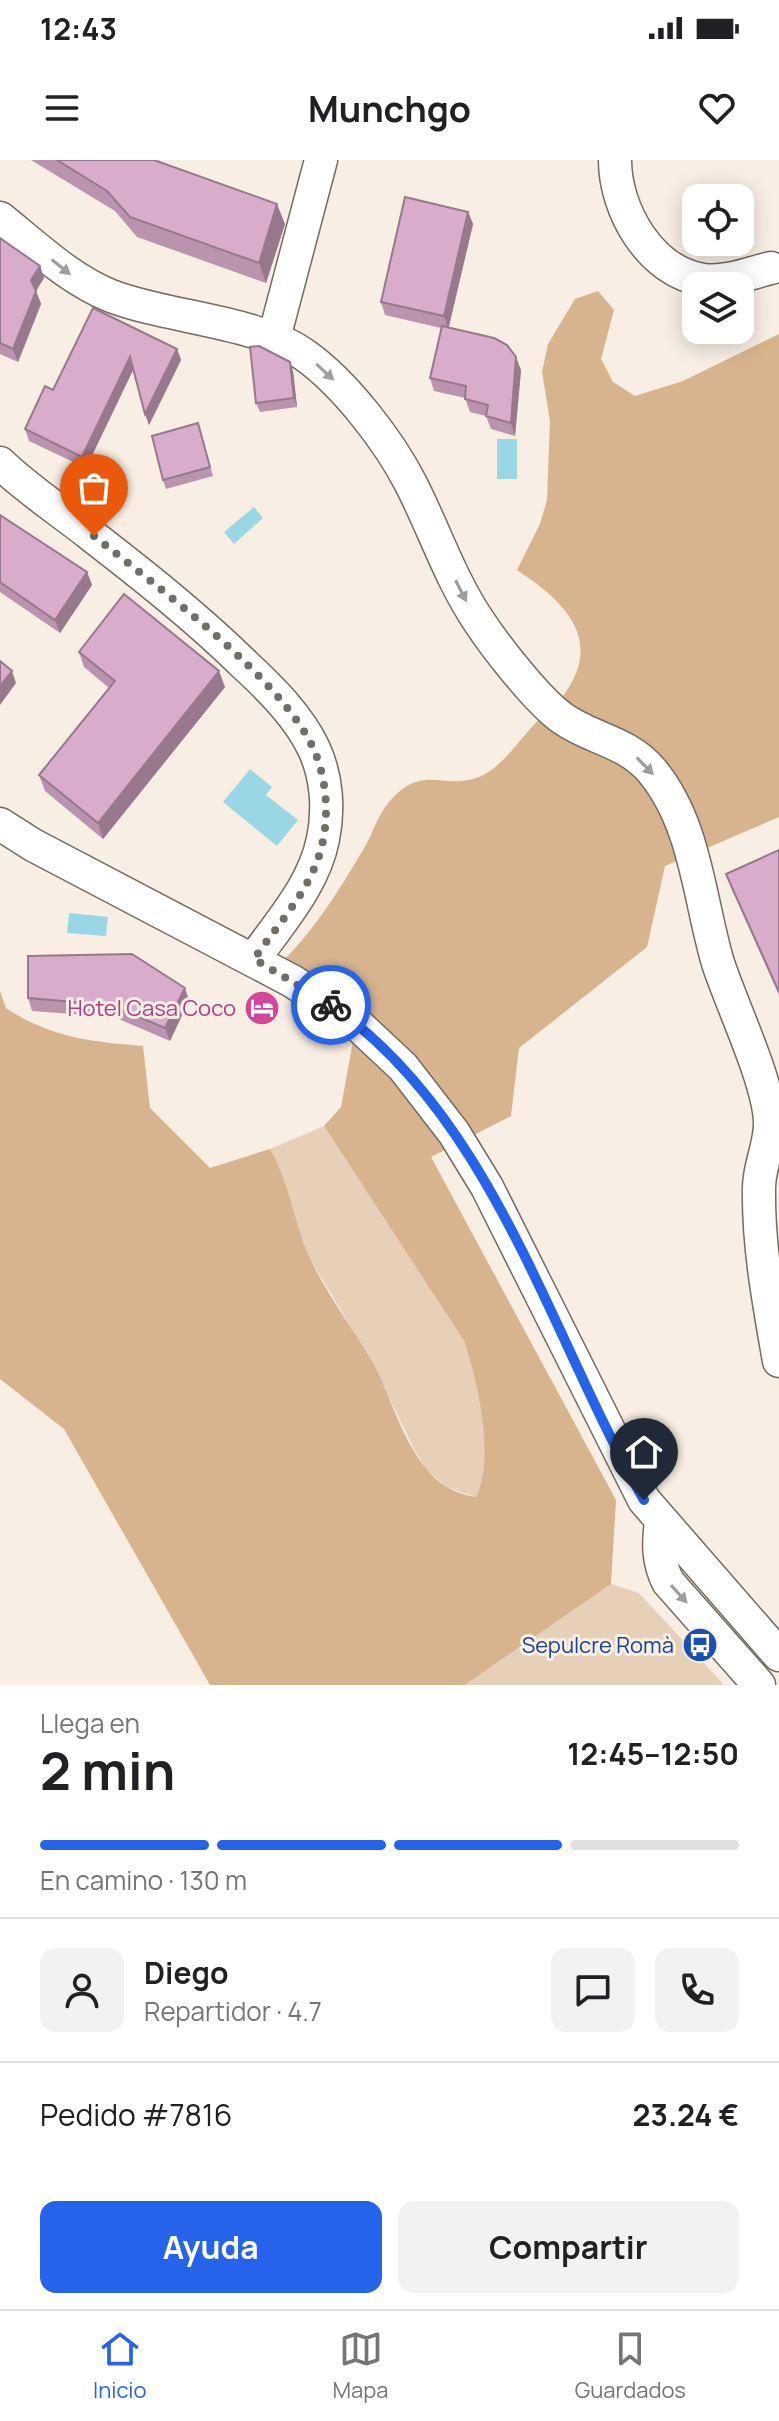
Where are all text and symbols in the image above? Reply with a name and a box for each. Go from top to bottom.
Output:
text: 12:43 [40,8,117,49]
text: Munchgo [308,84,471,133]
icon: menu [40,86,84,130]
icon: heart [695,86,739,130]
map controls [682,184,754,344]
button: locate [682,184,754,256]
one-way arrow [51,258,71,275]
button: layers [682,272,754,344]
one-way arrow [315,363,334,381]
pin [60,454,128,536]
icon: bag [72,466,116,510]
one-way arrow [454,580,468,602]
one-way arrow [636,756,654,775]
courier [291,965,371,1045]
icon: bike [309,983,353,1027]
hotel icon: Hotel Casa Coco [243,989,281,1027]
place label: Hotel Casa Coco [67,993,236,1023]
pin [610,1418,678,1500]
icon: home [622,1430,666,1474]
one-way arrow [670,1584,687,1604]
bus stop icon: Sepulcre Romà [681,1626,719,1664]
place label: Sepulcre Romà [522,1630,674,1660]
text: Llega en [40,1705,140,1741]
text: 12:45–12:50 [567,1733,739,1774]
text: 2 min [40,1735,175,1806]
text: En camino · 130 m [40,1862,247,1898]
button: person [40,1948,124,2032]
button: chat [551,1948,635,2032]
button: phone [655,1948,739,2032]
text: Diego [144,1952,229,1993]
text: Repartidor · 4.7 [144,1993,322,2029]
text: Pedido #7816 [40,2094,232,2135]
text: 23.24 € [633,2094,739,2135]
button: Ayuda [40,2201,382,2293]
button: Compartir [398,2201,739,2293]
tab: Inicio [93,2327,146,2405]
tab: Mapa [333,2327,389,2405]
tab: Guardados [575,2327,686,2405]

